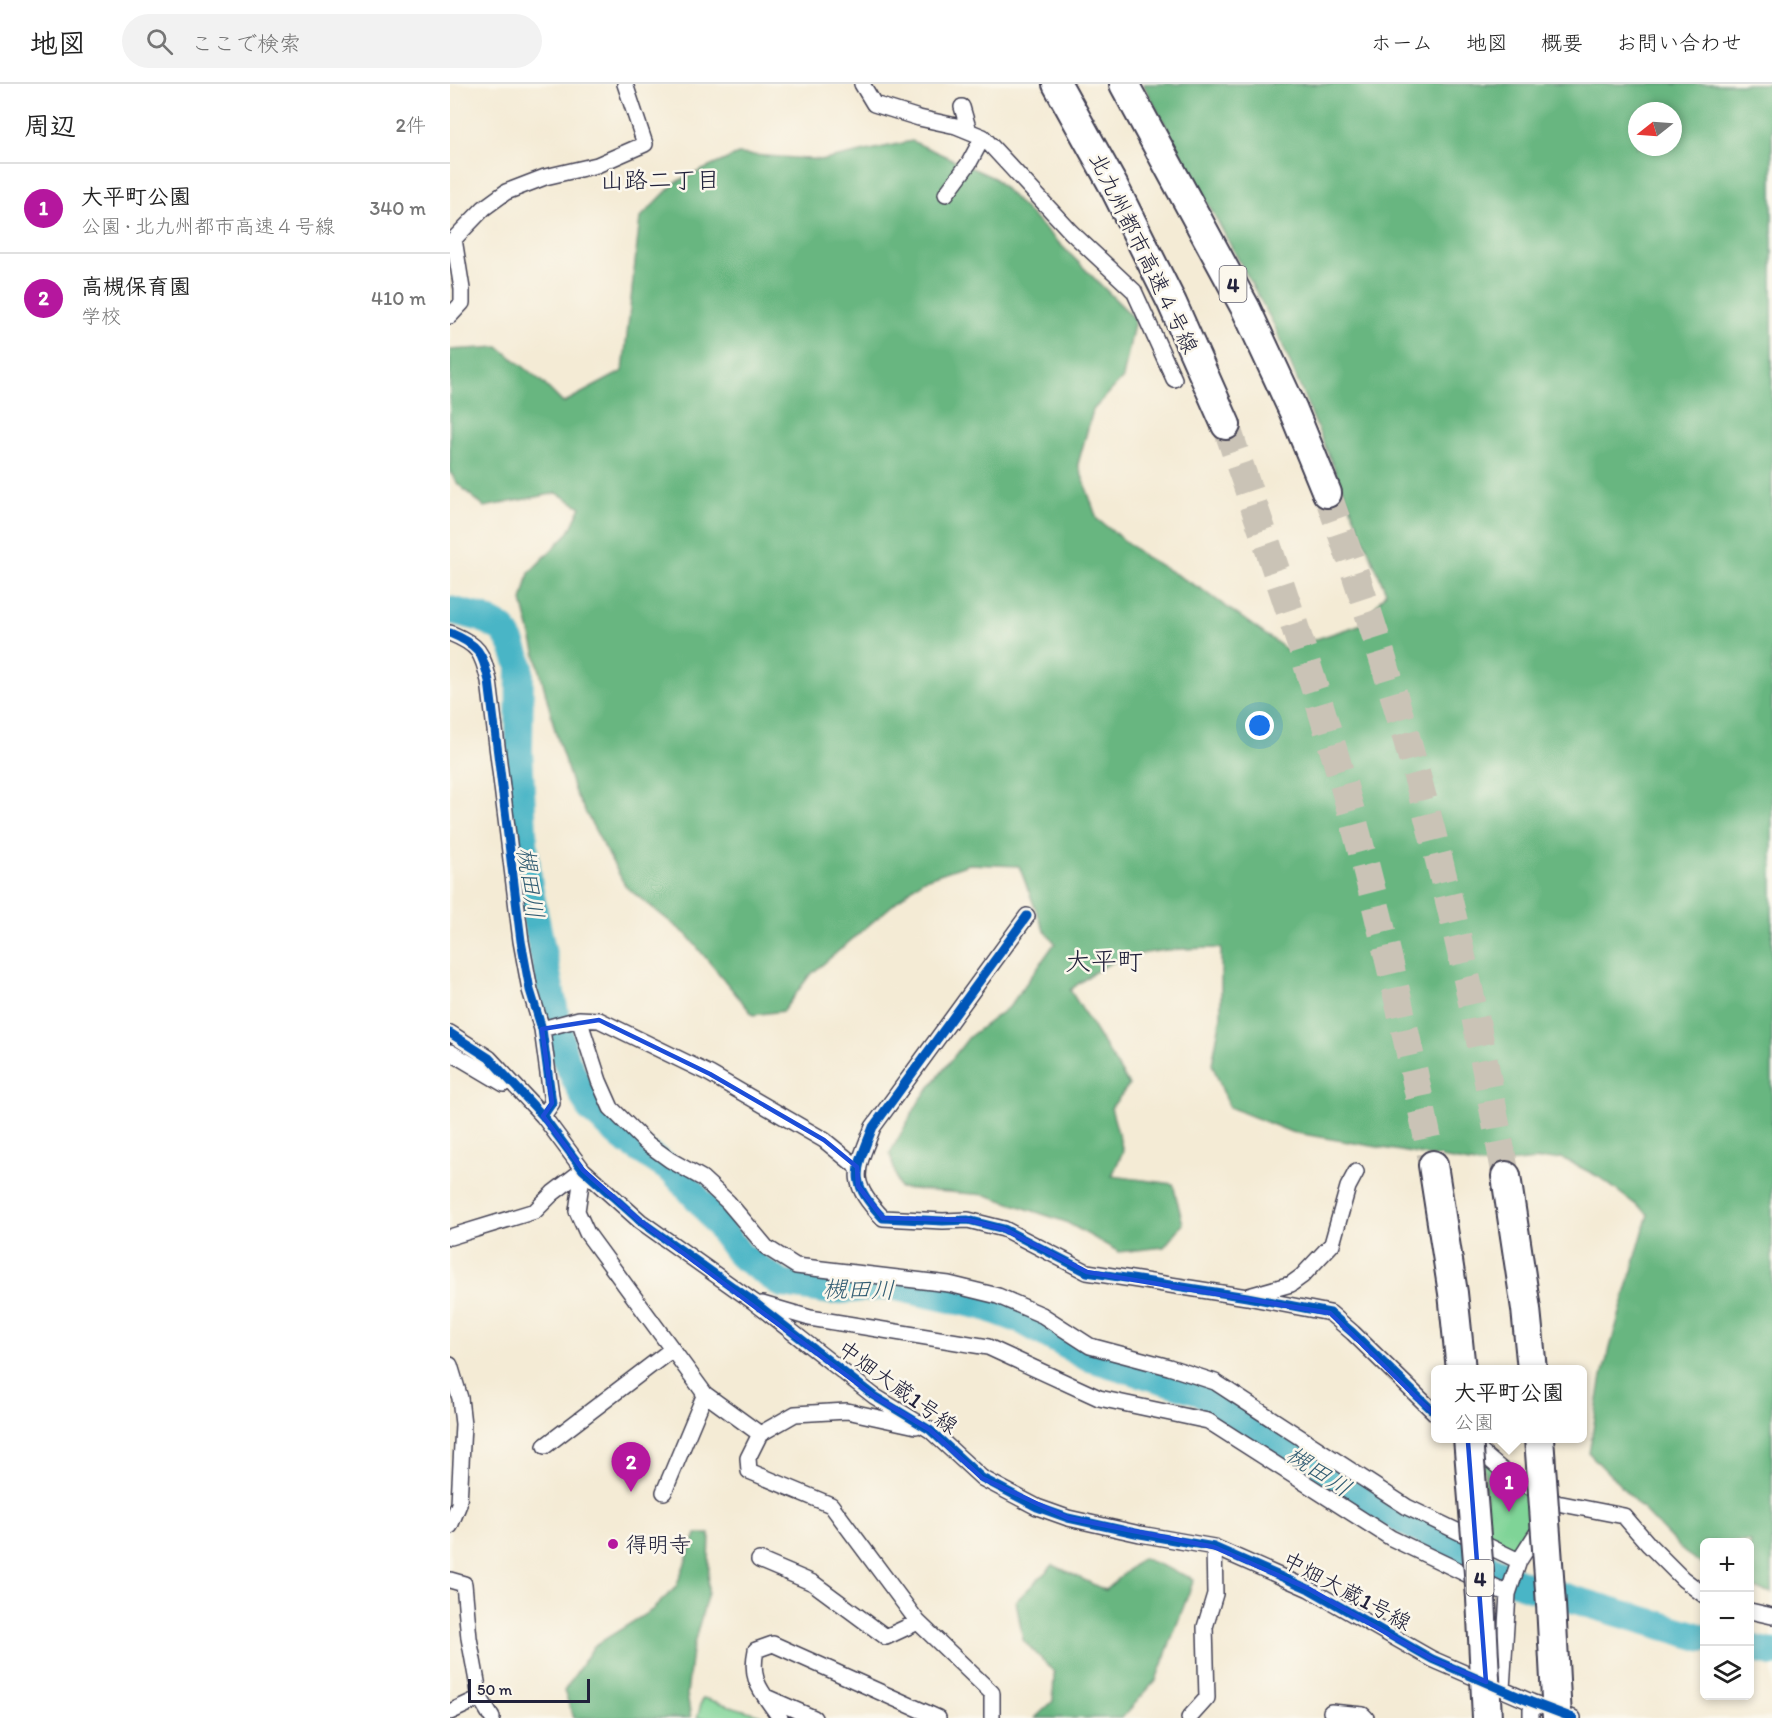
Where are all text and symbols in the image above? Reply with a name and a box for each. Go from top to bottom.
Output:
search box [122,14,542,68]
icon: search [143,25,176,58]
text: 地図 [30,26,86,60]
text: ここで検索 [191,30,301,57]
text: ホーム [1371,30,1433,55]
text: 地図 [1466,30,1508,55]
text: 概要 [1541,30,1583,55]
text: お問い合わせ [1616,30,1742,55]
north arrow [1628,102,1682,156]
text: 周辺 [24,110,76,142]
text: 2件 [395,113,426,137]
street label: 北九州都市高速４号線 [1084,148,1204,358]
district label: 山路二丁目 [600,165,720,194]
text: 大平町公園 [81,183,191,210]
text: 1 [39,196,48,220]
text: 340 m [369,196,426,220]
text: 公園 · 北九州都市高速４号線 [81,214,335,238]
road number: 4 [1220,266,1246,302]
text: 高槻保育園 [81,273,191,300]
text: 2 [38,286,49,310]
text: 410 m [371,286,426,310]
text: 学校 [81,304,121,328]
your location [1245,711,1274,740]
water label: 槻田川 [512,845,550,921]
district label: 大平町 [1065,945,1143,977]
water label: 槻田川 [823,1274,895,1304]
street label: 中畑大蔵1号線 [833,1334,963,1440]
popup [1431,1365,1587,1443]
text: 大平町公園 [1454,1379,1564,1406]
text: 公園 [1454,1410,1494,1434]
water label: 槻田川 [1281,1439,1357,1503]
pin: 2 [612,1442,651,1492]
pin: 1 [1490,1462,1528,1512]
place label: 得明寺 [625,1531,691,1558]
marker: 得明寺 [606,1537,620,1551]
map controls [1700,1538,1754,1700]
button: + [1700,1538,1754,1592]
street label: 中畑大蔵1号線 [1278,1546,1416,1636]
road number: 4 [1466,1560,1494,1596]
button: − [1700,1592,1754,1646]
button: layers [1700,1646,1754,1700]
scale bar [468,1676,590,1704]
text: 50 m [477,1680,512,1699]

